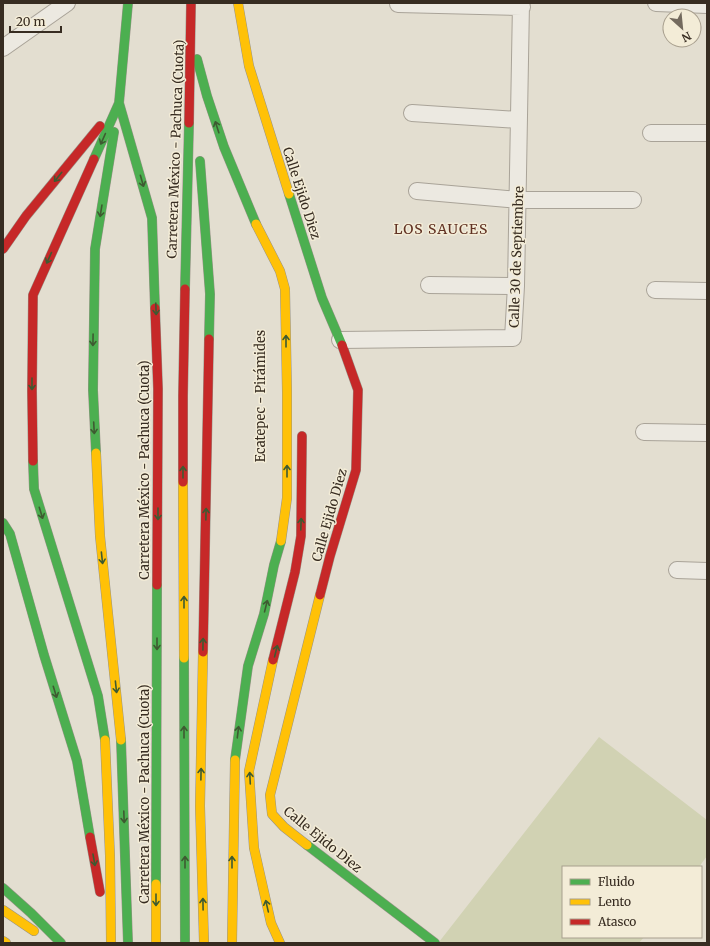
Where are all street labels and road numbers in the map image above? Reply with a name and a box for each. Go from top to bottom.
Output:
street label: Carretera México - Pachuca (Cuota) [163,39,188,259]
street label: Calle Ejido Diez [279,145,324,241]
street label: Calle 30 de Septiembre [506,186,527,328]
street label: Ecatepec - Pirámides [252,330,269,462]
street label: Carretera México - Pachuca (Cuota) [136,360,153,580]
street label: Calle Ejido Diez [308,467,351,564]
street label: Carretera México - Pachuca (Cuota) [136,684,153,904]
street label: Calle Ejido Diez [280,803,365,876]

